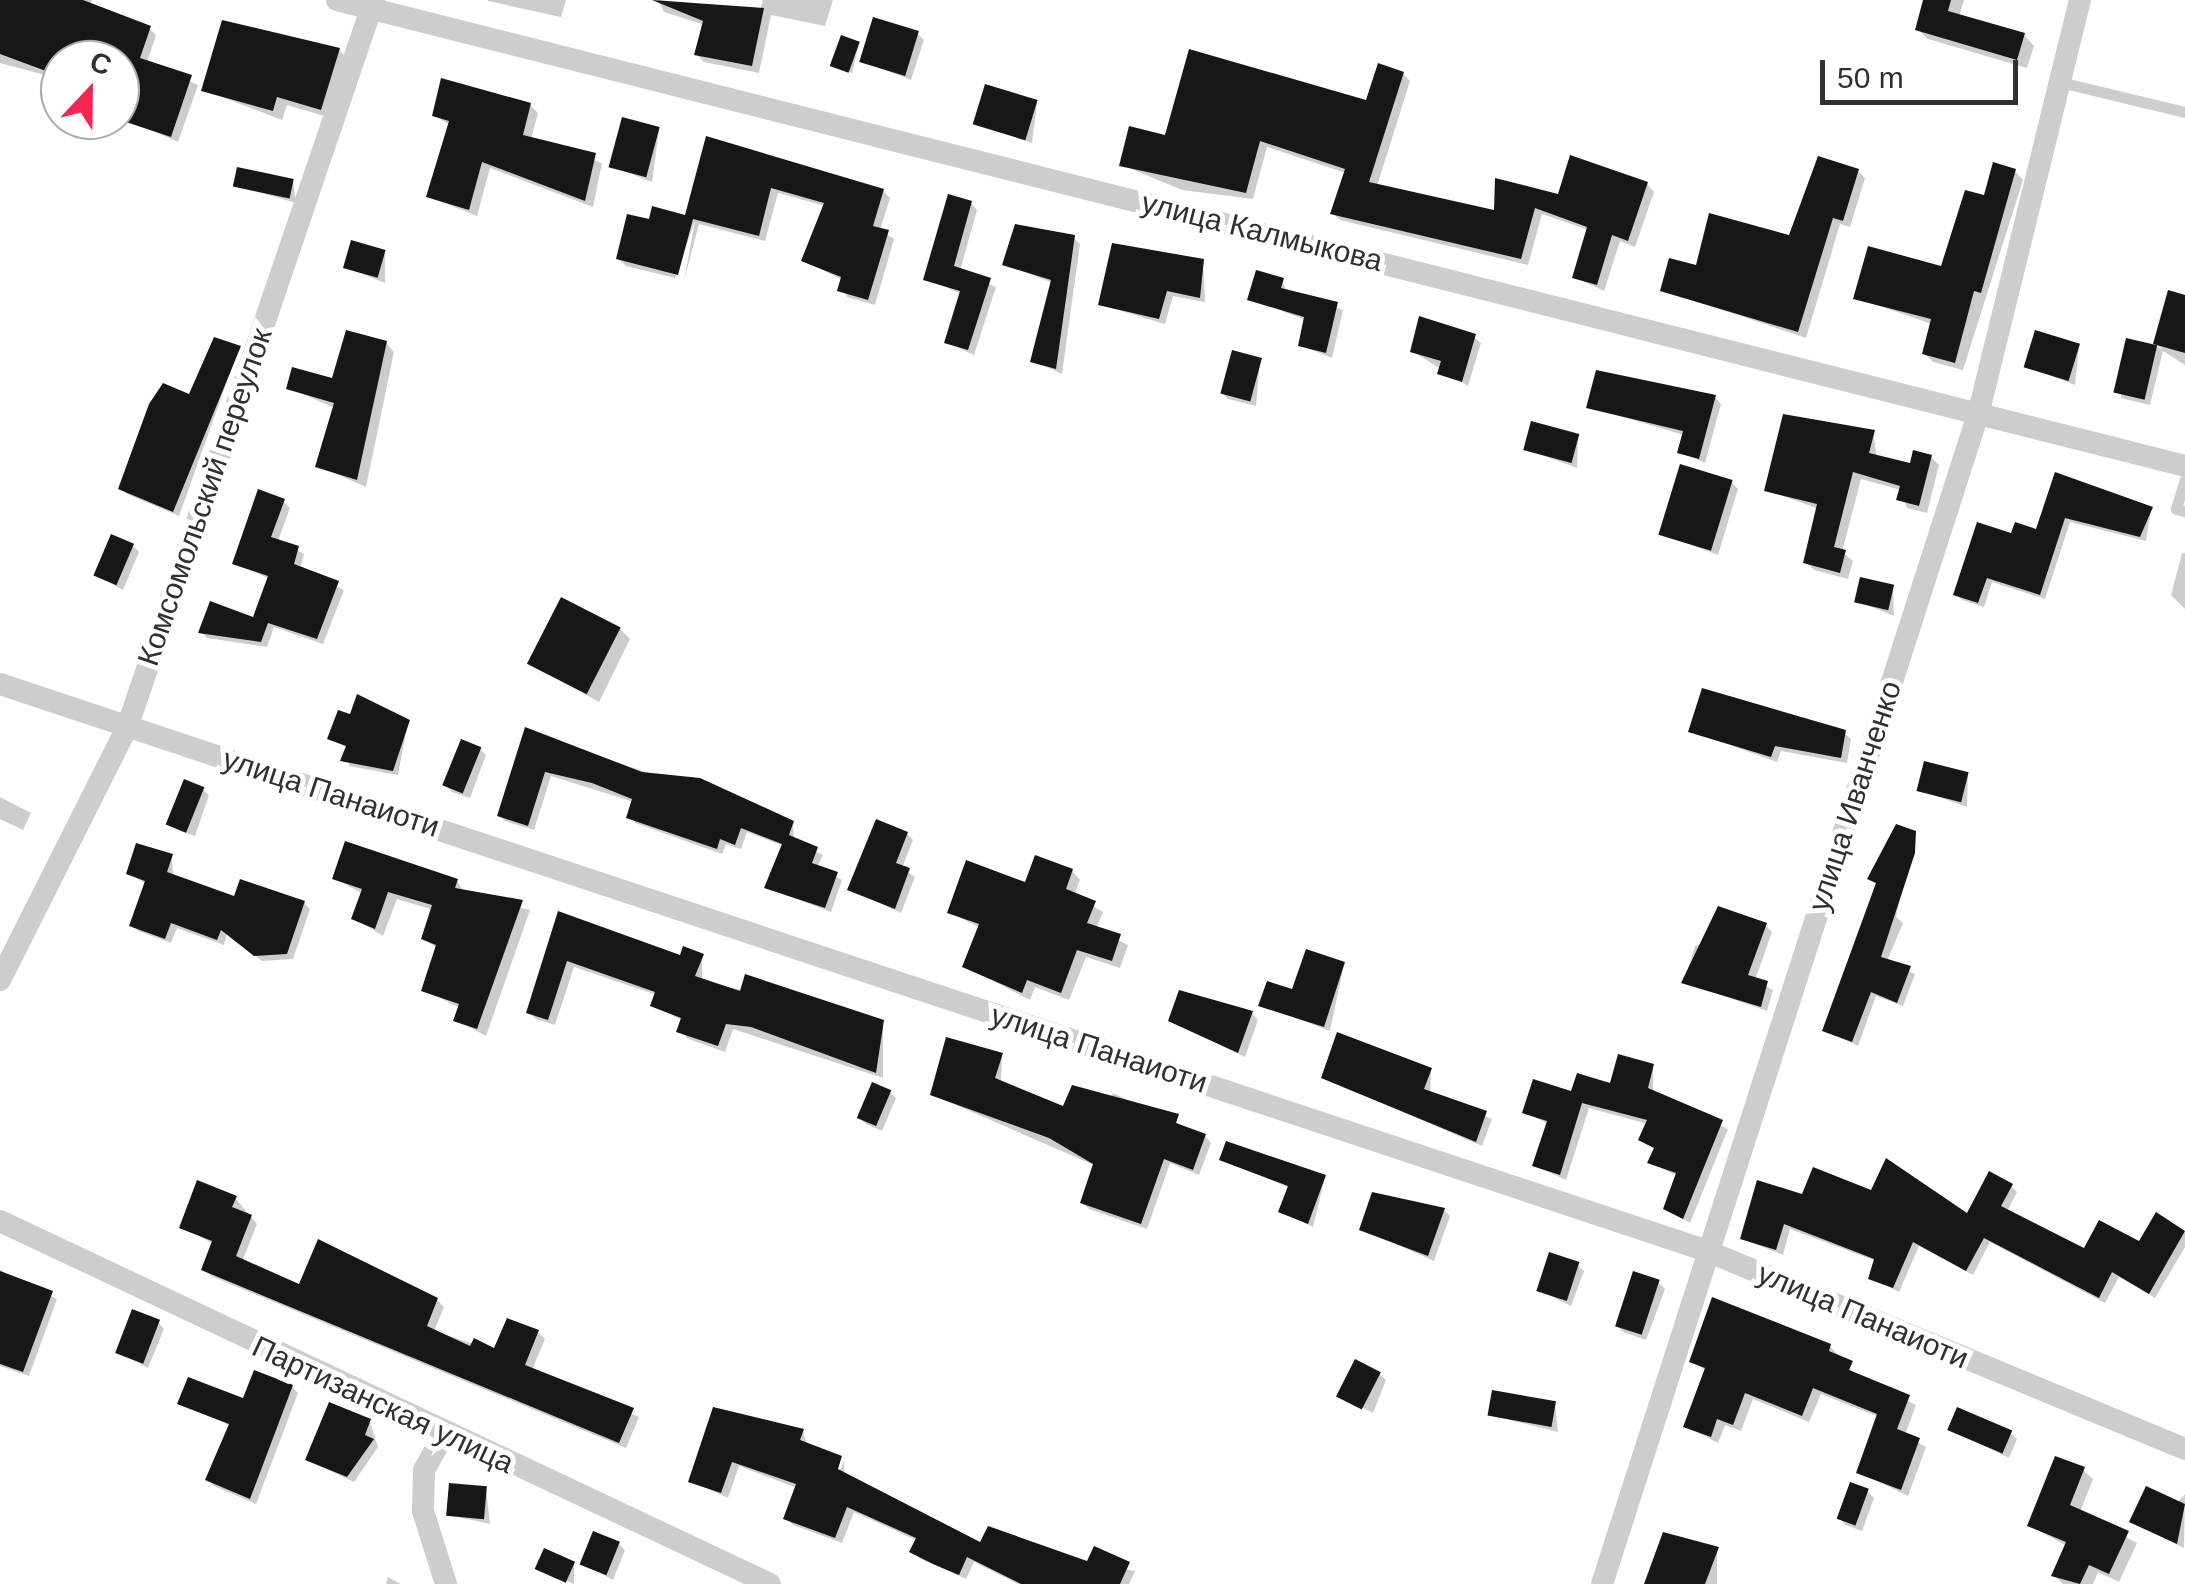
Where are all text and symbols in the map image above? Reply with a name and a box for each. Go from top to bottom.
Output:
north arrow [40,40,140,140]
scale bar [1825,40,2022,102]
text: С [85,45,116,82]
text: 50 m [1837,61,1904,94]
street label: улица Калмыкова [1138,185,1386,279]
street label: Комсомольский переулок [130,324,280,670]
street label: улица Иванченко [1801,676,1909,916]
street label: улица Панаиоти [218,741,444,845]
street label: улица Панаиоти [986,997,1212,1101]
street label: улица Панаиоти [1752,1255,1974,1377]
street label: Партизанская улица [247,1329,519,1481]

